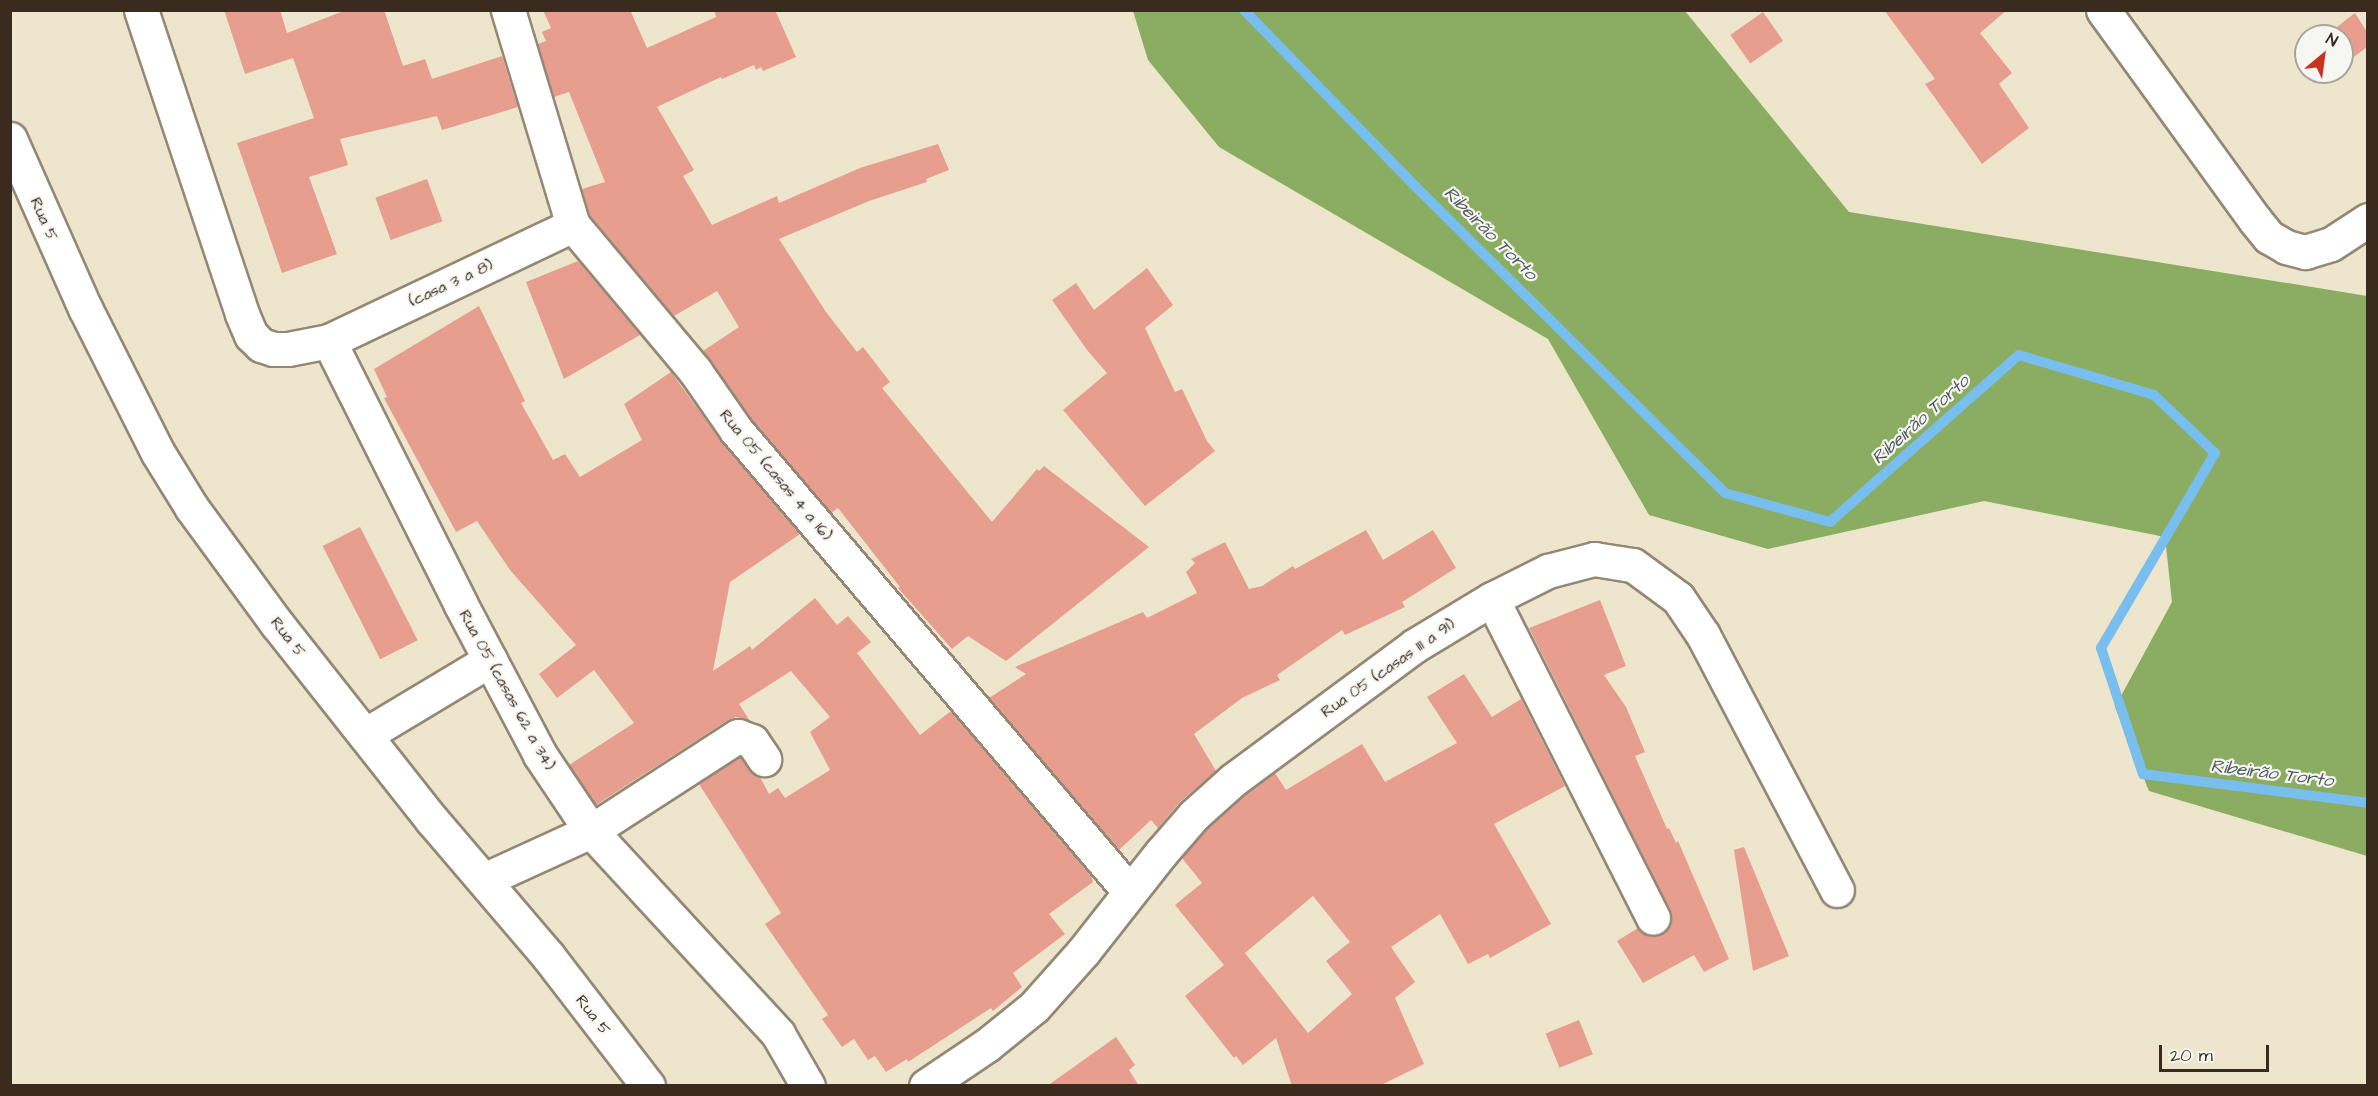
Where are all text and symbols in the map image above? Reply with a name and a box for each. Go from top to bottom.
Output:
north arrow [2294,24,2354,84]
text: N [2322,28,2341,52]
water label: Ribeirão Torto [1439,183,1541,285]
street label: Rua 5 [26,194,62,244]
street label: (casa 3 a 8) [406,255,496,311]
water label: Ribeirão Torto [1868,371,1974,469]
street label: Rua 05 (casas 4 a 16) [716,406,836,544]
street label: Rua 05 (casas 62 a 34) [455,606,559,774]
street label: Rua 5 [266,613,310,661]
street label: Rua 05 (casas 111 a 91) [1317,614,1459,722]
water label: Ribeirão Torto [2210,756,2334,792]
street label: Rua 5 [571,991,615,1039]
scale bar [2162,1033,2272,1071]
text: 20 m [2170,1043,2213,1068]

